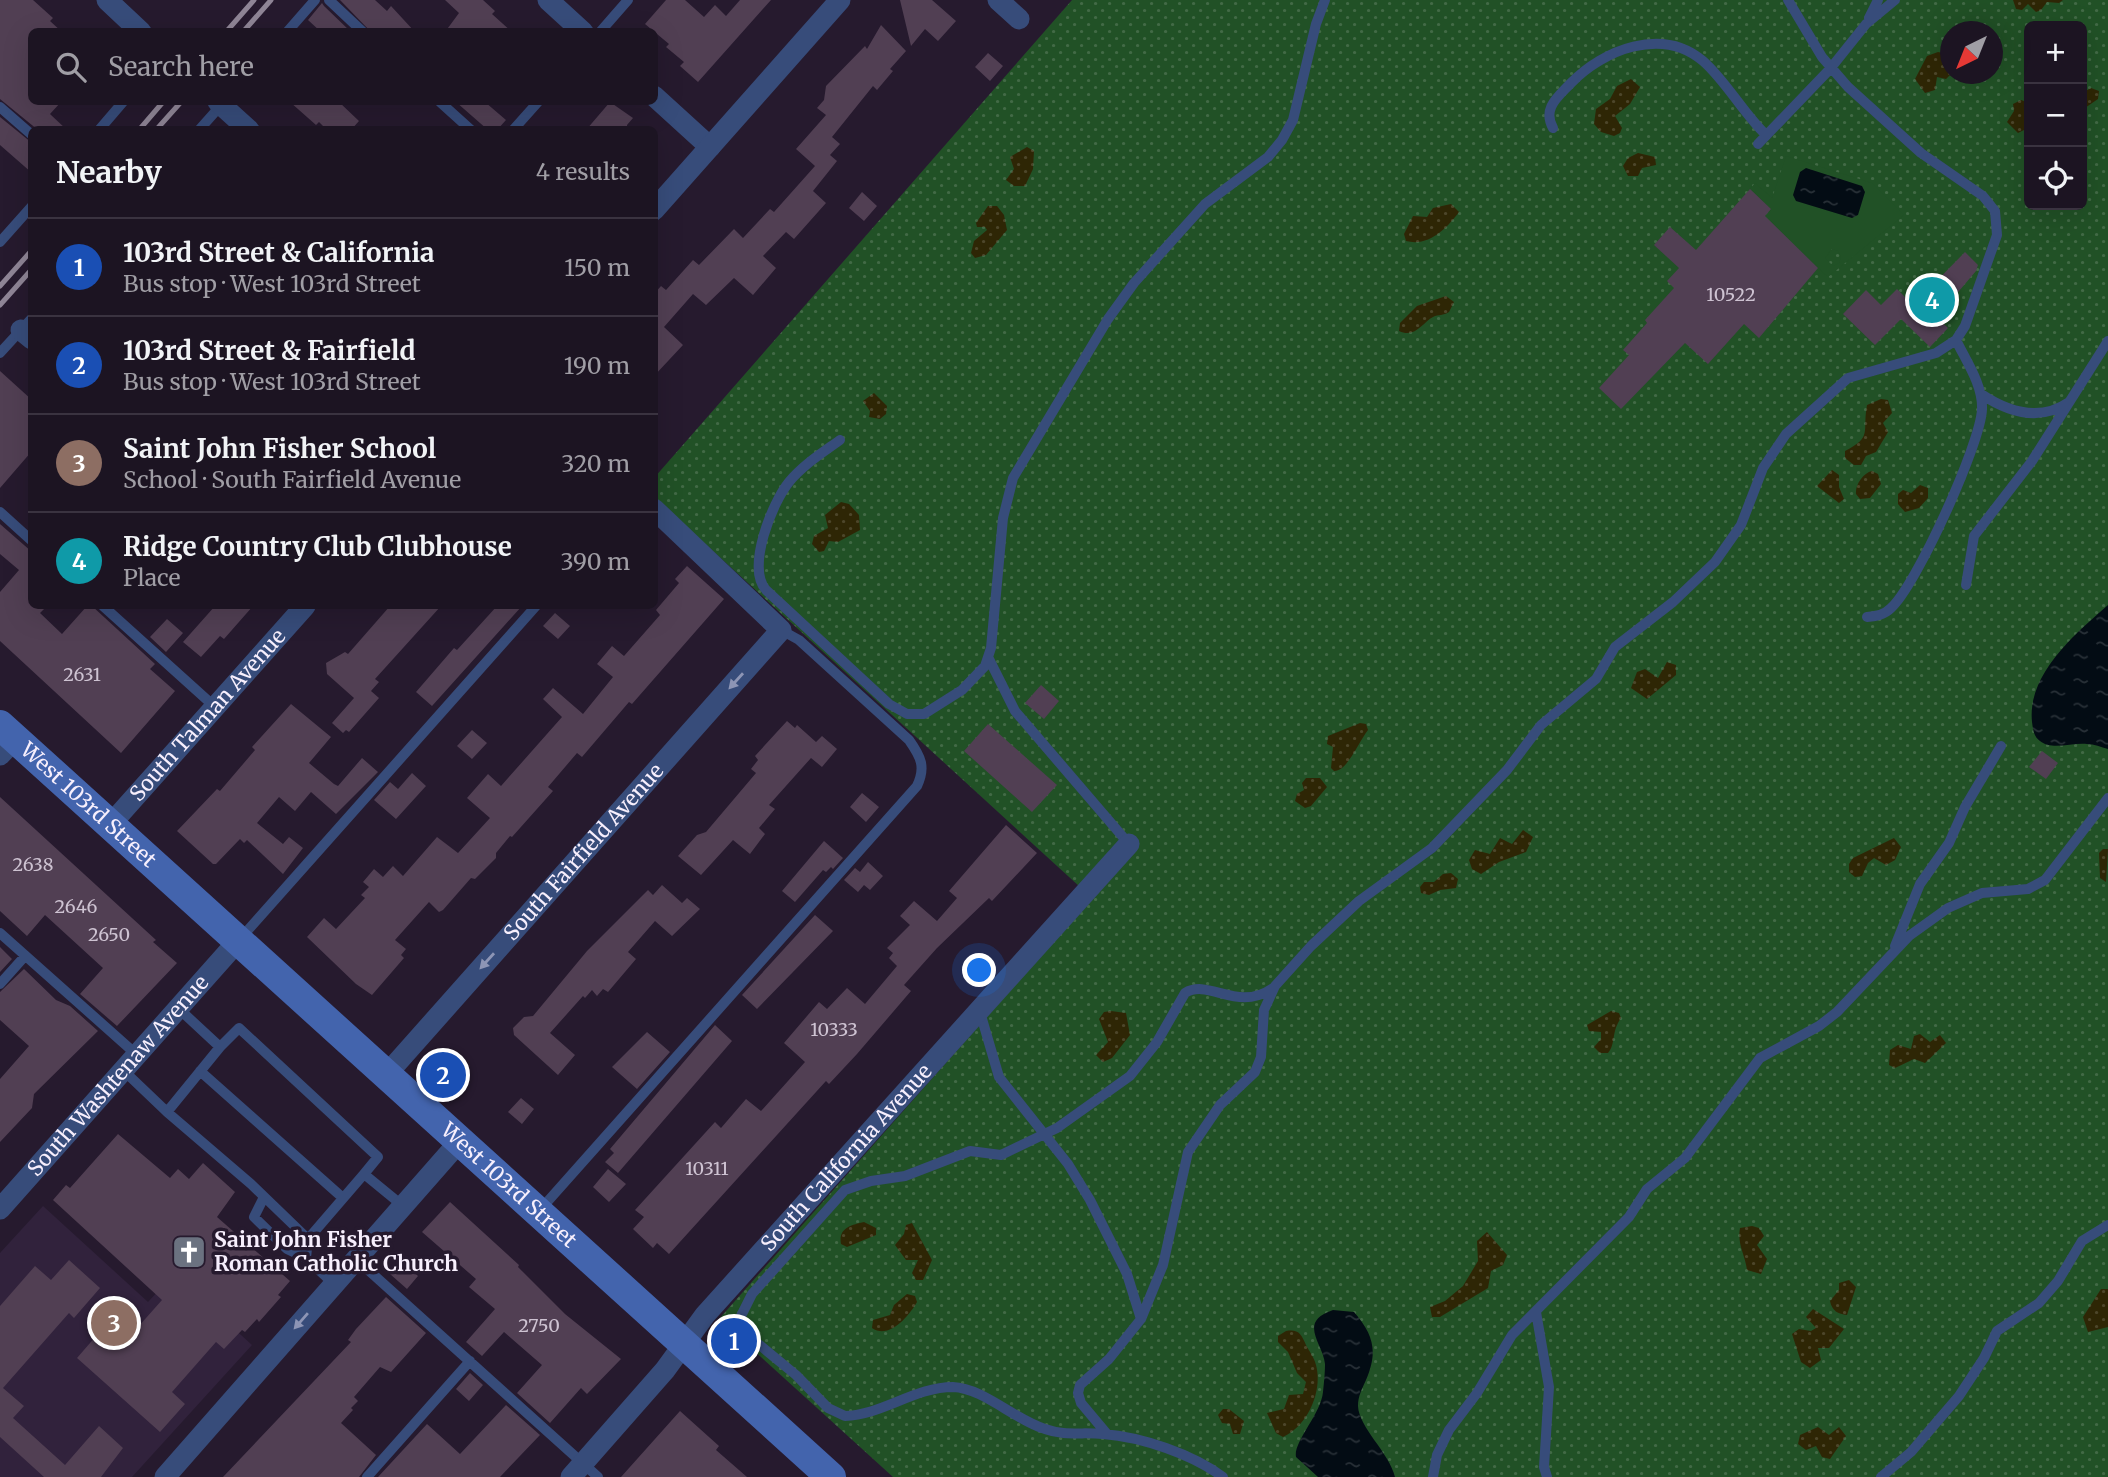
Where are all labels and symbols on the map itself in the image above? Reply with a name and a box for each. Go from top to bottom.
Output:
north arrow [1940,21,2003,84]
pin: 4 [1909,274,1955,326]
house number: 10522 [1706,283,1756,306]
street label: South Talman Avenue [124,623,291,807]
house number: 2631 [63,663,101,686]
one-way arrow [728,672,744,690]
street label: West 103rd Street [14,735,162,873]
street label: South Fairfield Avenue [498,757,669,946]
house number: 2638 [13,853,53,876]
house number: 2646 [55,895,98,918]
house number: 2650 [88,923,130,946]
one-way arrow [479,952,495,970]
your location [962,953,996,987]
street label: South Washtenaw Avenue [21,969,214,1182]
house number: 10333 [810,1018,858,1041]
pin: 2 [420,1049,466,1101]
street label: South California Avenue [755,1058,938,1257]
street label: West 103rd Street [435,1116,583,1253]
house number: 10311 [685,1157,729,1180]
place label: Saint John Fisher Roman Catholic Church [214,1226,458,1277]
church icon: Saint John Fisher Roman Catholic Church [170,1233,208,1271]
pin: 3 [91,1297,137,1349]
one-way arrow [293,1312,309,1330]
house number: 2750 [518,1314,560,1337]
pin: 1 [711,1315,757,1367]

